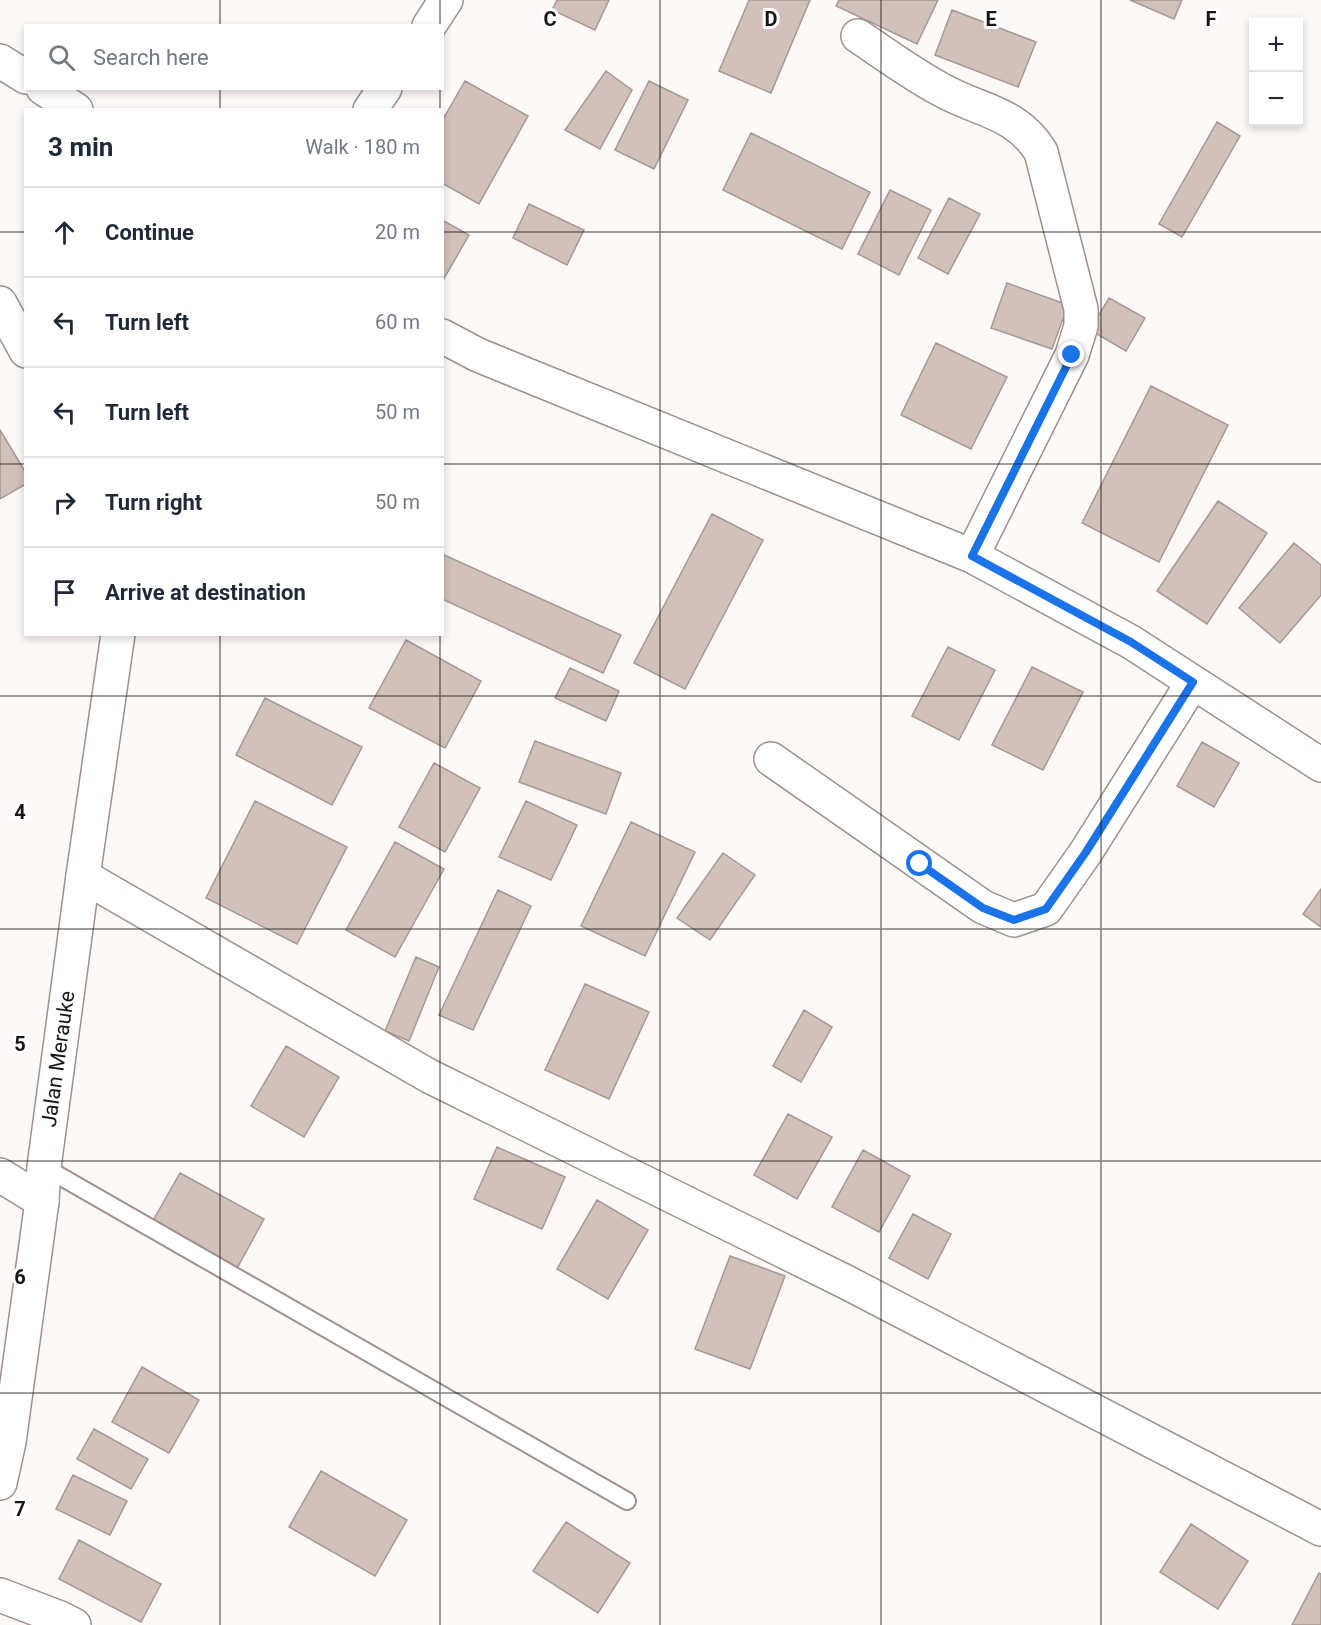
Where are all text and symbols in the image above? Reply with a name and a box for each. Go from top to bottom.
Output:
text: C [543,7,557,31]
text: D [765,7,778,31]
text: E [985,7,997,31]
text: F [1206,7,1217,31]
map controls [1249,18,1303,126]
button: + [1249,18,1303,72]
search box [24,24,444,90]
icon: search [45,41,78,74]
text: Search here [93,45,209,70]
button: − [1249,72,1303,126]
text: 3 min [48,132,113,162]
text: Walk · 180 m [305,135,420,159]
icon: ahead [48,216,81,249]
text: Continue [105,220,194,245]
text: 20 m [375,220,420,244]
icon: left [48,306,81,339]
text: Turn left [105,310,189,335]
text: 60 m [375,310,420,334]
route end [1058,341,1084,367]
icon: left [48,396,81,429]
text: Turn left [105,400,189,425]
text: 50 m [375,400,420,424]
icon: right [48,486,81,519]
text: Turn right [105,490,202,515]
text: 50 m [375,490,420,514]
icon: arrive [48,576,81,609]
text: Arrive at destination [105,580,306,605]
text: 4 [14,800,26,824]
route start [906,850,932,876]
street label: Jalan Merauke [37,989,79,1129]
text: 5 [14,1032,26,1056]
text: 6 [14,1265,26,1289]
text: 7 [14,1497,26,1521]

